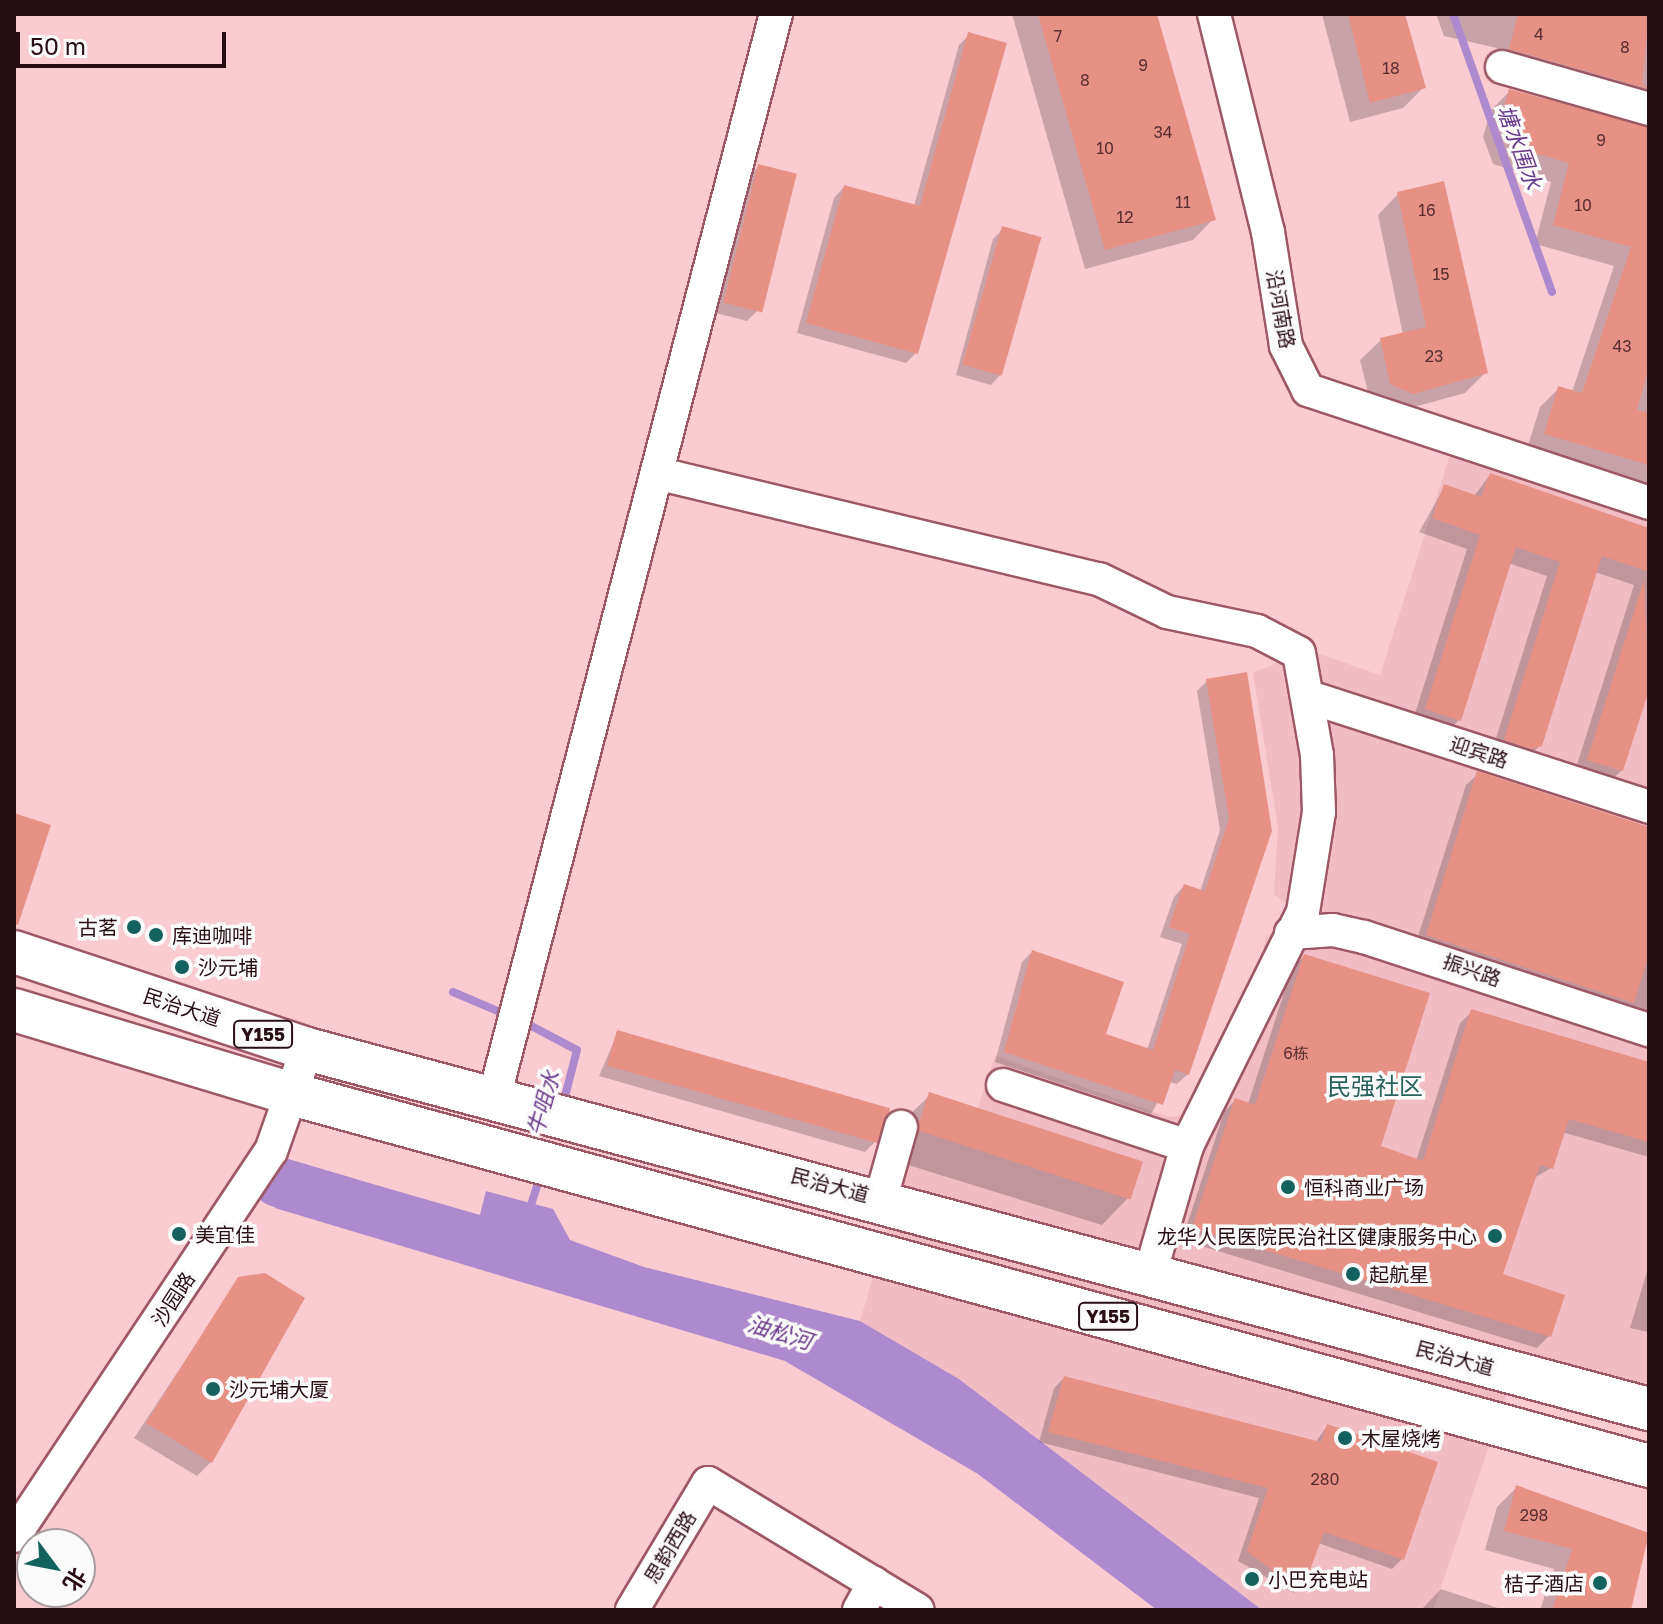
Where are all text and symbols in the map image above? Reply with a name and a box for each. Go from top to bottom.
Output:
scale bar [20,16,230,66]
house number: 4 [1534,24,1544,44]
house number: 7 [1054,26,1062,46]
text: 50 m [30,31,86,60]
house number: 8 [1620,37,1630,57]
house number: 9 [1138,55,1148,75]
house number: 18 [1382,58,1400,78]
house number: 8 [1080,70,1090,90]
water label: 塘水围水 [1493,101,1547,193]
house number: 34 [1153,122,1173,142]
house number: 9 [1596,130,1606,150]
house number: 10 [1096,138,1114,158]
house number: 11 [1175,192,1191,212]
house number: 10 [1574,195,1592,215]
house number: 16 [1418,200,1436,220]
house number: 12 [1116,207,1134,227]
house number: 15 [1432,264,1450,284]
street label: 沿河南路 [1262,268,1300,350]
house number: 43 [1612,336,1632,356]
house number: 23 [1425,346,1443,366]
street label: 迎宾路 [1447,731,1511,773]
place label: 古茗 [78,915,118,939]
marker: 古茗 [125,918,143,936]
place label: 库迪咖啡 [172,923,252,947]
marker: 库迪咖啡 [147,926,165,944]
street label: 振兴路 [1440,949,1504,991]
place label: 沙元埔 [198,955,258,979]
marker: 沙元埔 [173,958,191,976]
street label: 民治大道 [140,983,224,1031]
road number: Y155 [233,1020,293,1048]
house number: 6栋 [1283,1043,1309,1063]
water label: 牛咀水 [521,1068,565,1138]
district label: 民强社区 [1327,1072,1423,1100]
street label: 民治大道 [788,1163,872,1207]
place label: 恒科商业广场 [1304,1175,1424,1199]
marker: 恒科商业广场 [1279,1178,1297,1196]
place label: 美宜佳 [195,1222,255,1246]
place label: 龙华人民医院民治社区健康服务中心 [1157,1224,1477,1248]
marker: 美宜佳 [170,1225,188,1243]
marker: 龙华人民医院民治社区健康服务中心 [1484,1225,1506,1247]
place label: 起航星 [1369,1262,1429,1286]
marker: 起航星 [1344,1265,1362,1283]
street label: 沙园路 [147,1267,199,1331]
road number: Y155 [1078,1302,1138,1330]
water label: 油松河 [745,1310,815,1354]
street label: 民治大道 [1413,1336,1497,1380]
place label: 沙元埔大厦 [229,1377,329,1401]
marker: 沙元埔大厦 [204,1380,222,1398]
place label: 木屋烧烤 [1361,1426,1441,1450]
marker: 木屋烧烤 [1336,1429,1354,1447]
house number: 280 [1311,1469,1339,1489]
house number: 298 [1520,1505,1548,1525]
street label: 思韵西路 [639,1507,701,1587]
north arrow [16,1528,96,1608]
text: 北 [58,1563,92,1596]
place label: 小巴充电站 [1268,1567,1368,1591]
marker: 小巴充电站 [1243,1570,1261,1588]
place label: 桔子酒店 [1504,1571,1584,1595]
marker: 桔子酒店 [1591,1574,1609,1592]

